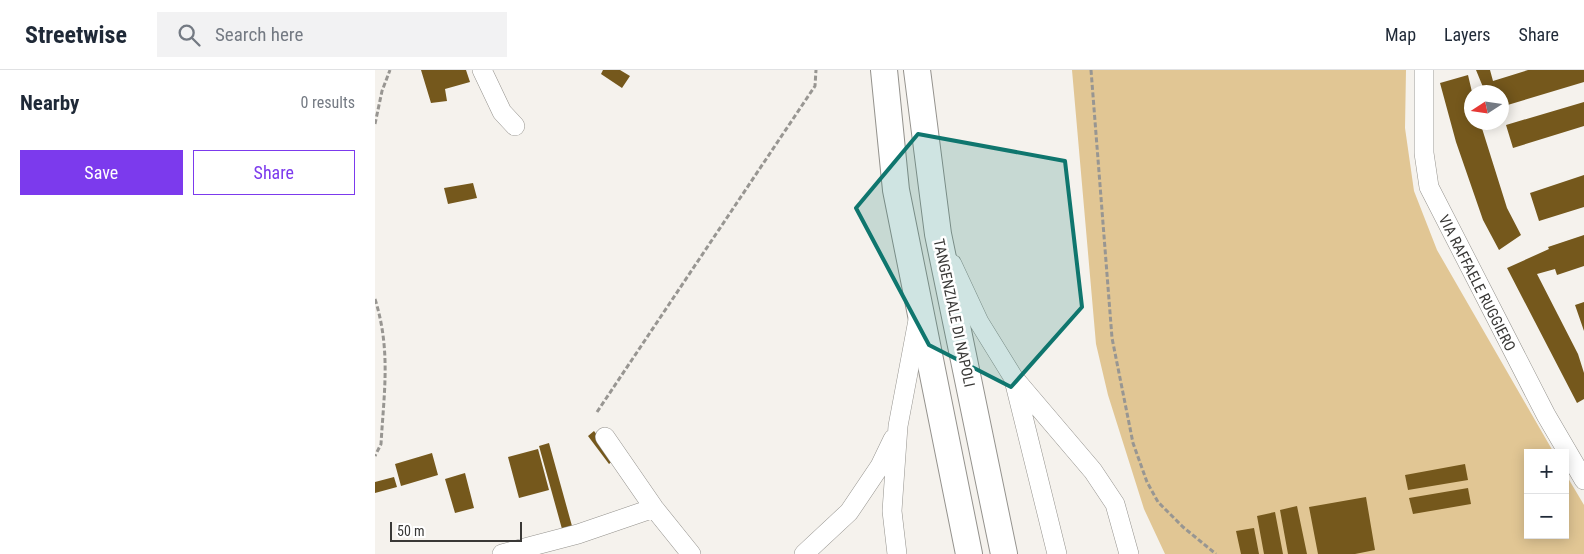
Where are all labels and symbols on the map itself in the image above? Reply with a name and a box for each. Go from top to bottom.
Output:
north arrow [1464,85,1509,130]
street label: VIA RAFFAELE RUGGIERO [1435,212,1519,354]
street label: TANGENZIALE DI NAPOLI [929,237,979,389]
scale bar [390,519,523,542]

